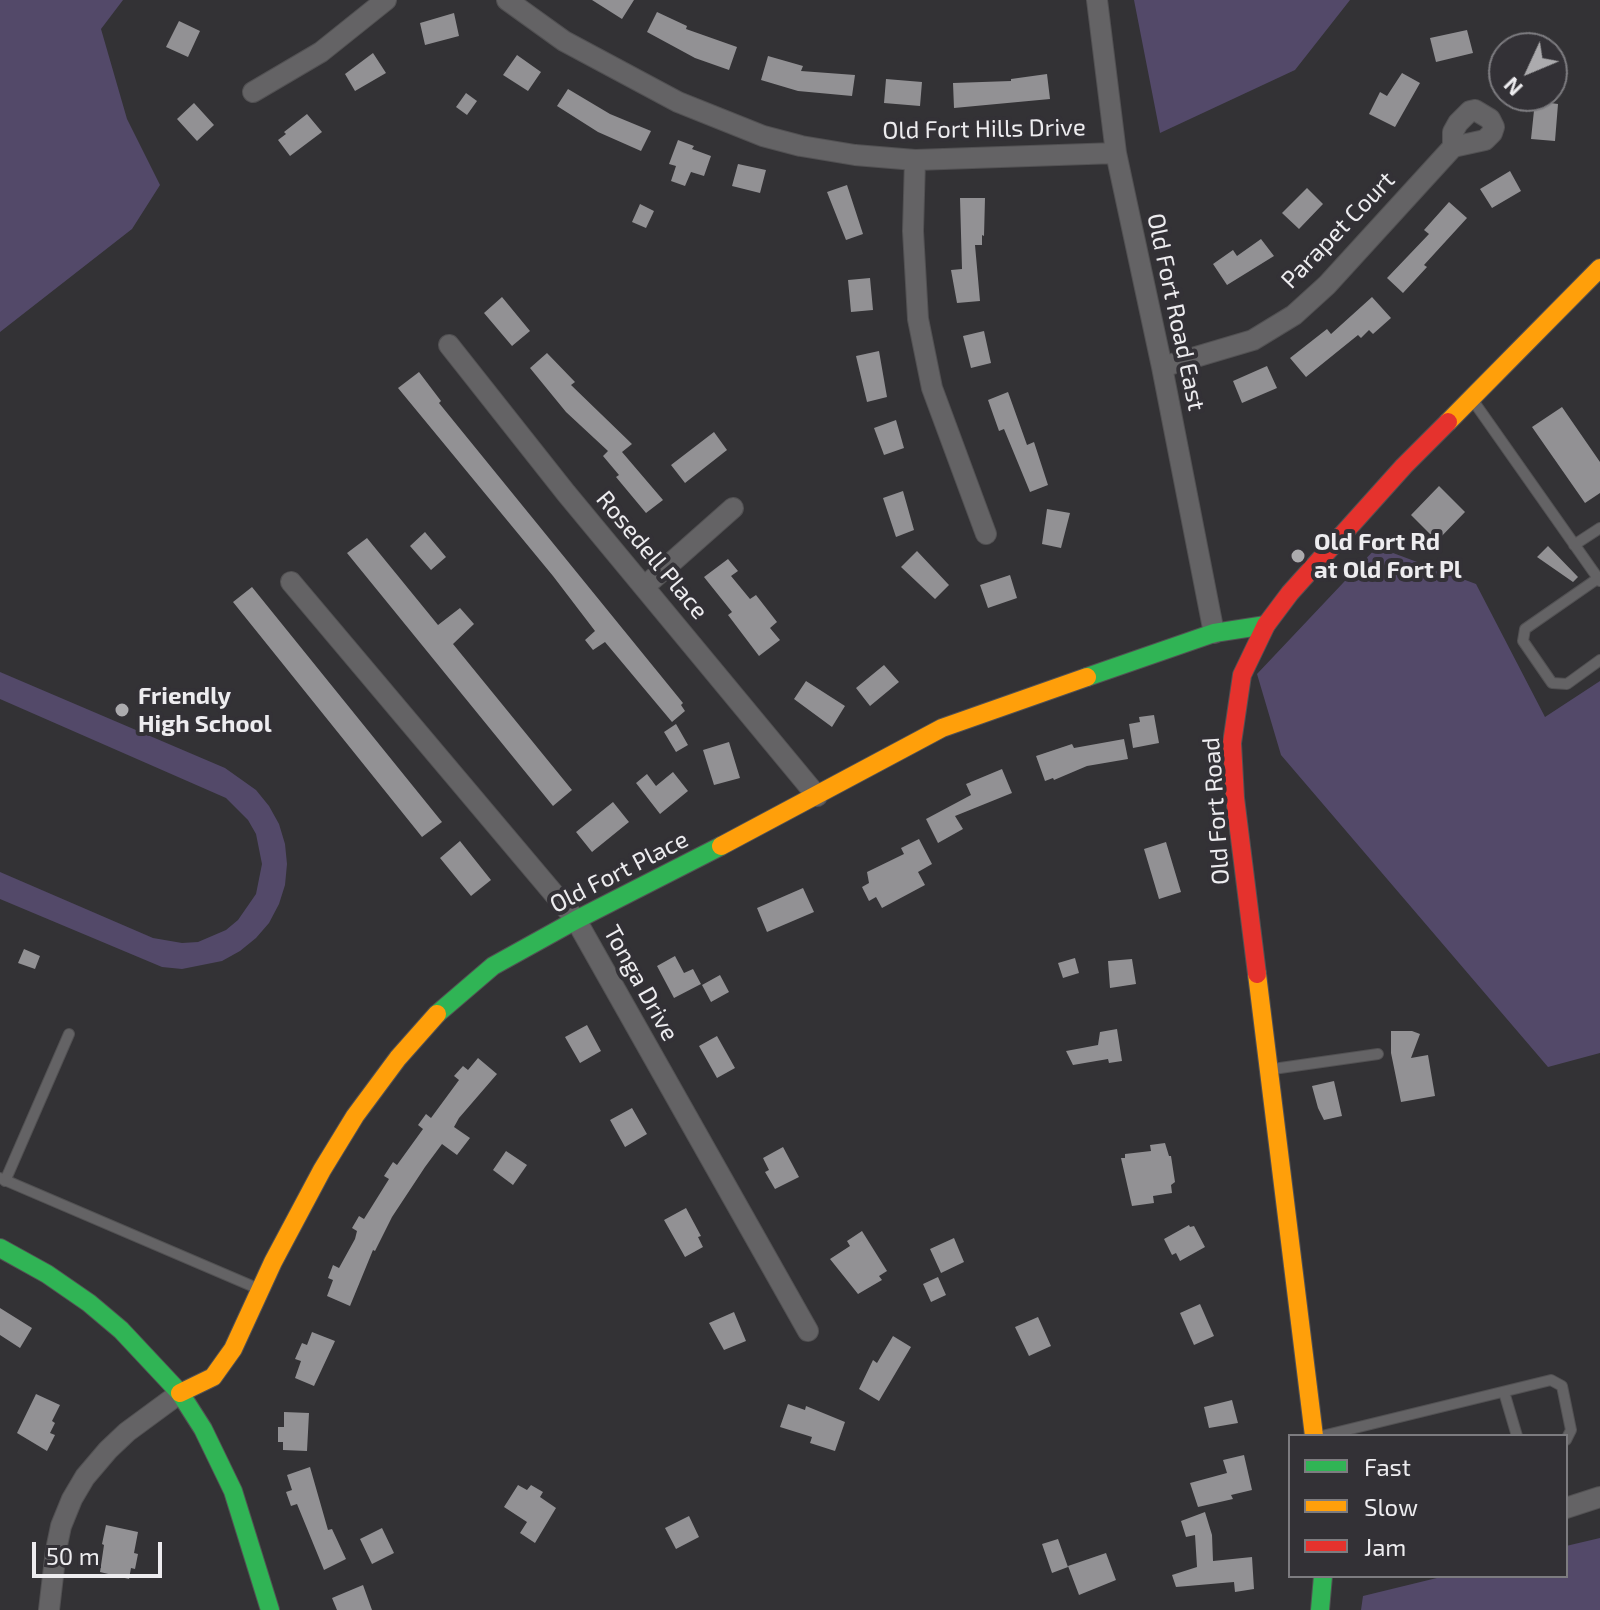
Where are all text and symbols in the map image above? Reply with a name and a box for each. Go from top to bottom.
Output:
north arrow [1488,32,1568,112]
text: N [1497,73,1527,102]
street label: Old Fort Hills Drive [882,113,1086,145]
street label: Parapet Court [1275,166,1401,294]
street label: Old Fort Road East [1141,211,1211,413]
street label: Rosedell Place [590,485,714,625]
place label: Old Fort Rd at Old Fort Pl [1314,528,1462,584]
marker: Old Fort Rd at Old Fort Pl [1289,547,1307,565]
place label: Friendly High School [138,682,272,738]
marker: Friendly High School [113,701,131,719]
street label: Old Fort Road [1196,736,1236,886]
street label: Old Fort Place [545,825,693,919]
street label: Tonga Drive [597,920,685,1046]
legend [1288,1434,1568,1578]
text: Fast [1364,1452,1411,1481]
text: Slow [1364,1492,1418,1521]
scale bar [36,1526,166,1576]
text: Jam [1364,1532,1406,1561]
text: 50 m [46,1541,100,1570]

